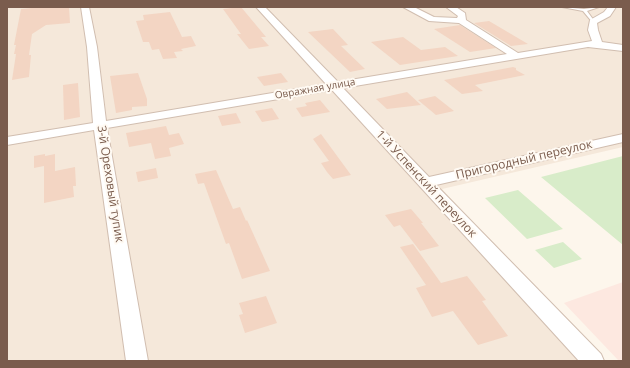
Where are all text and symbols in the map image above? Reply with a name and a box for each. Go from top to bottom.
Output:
street label: Овражная улица [274,76,356,102]
street label: 3-й Ореховый тупик [94,125,126,243]
street label: 1-й Успенский переулок [373,127,479,241]
street label: Пригородный переулок [454,137,594,183]

